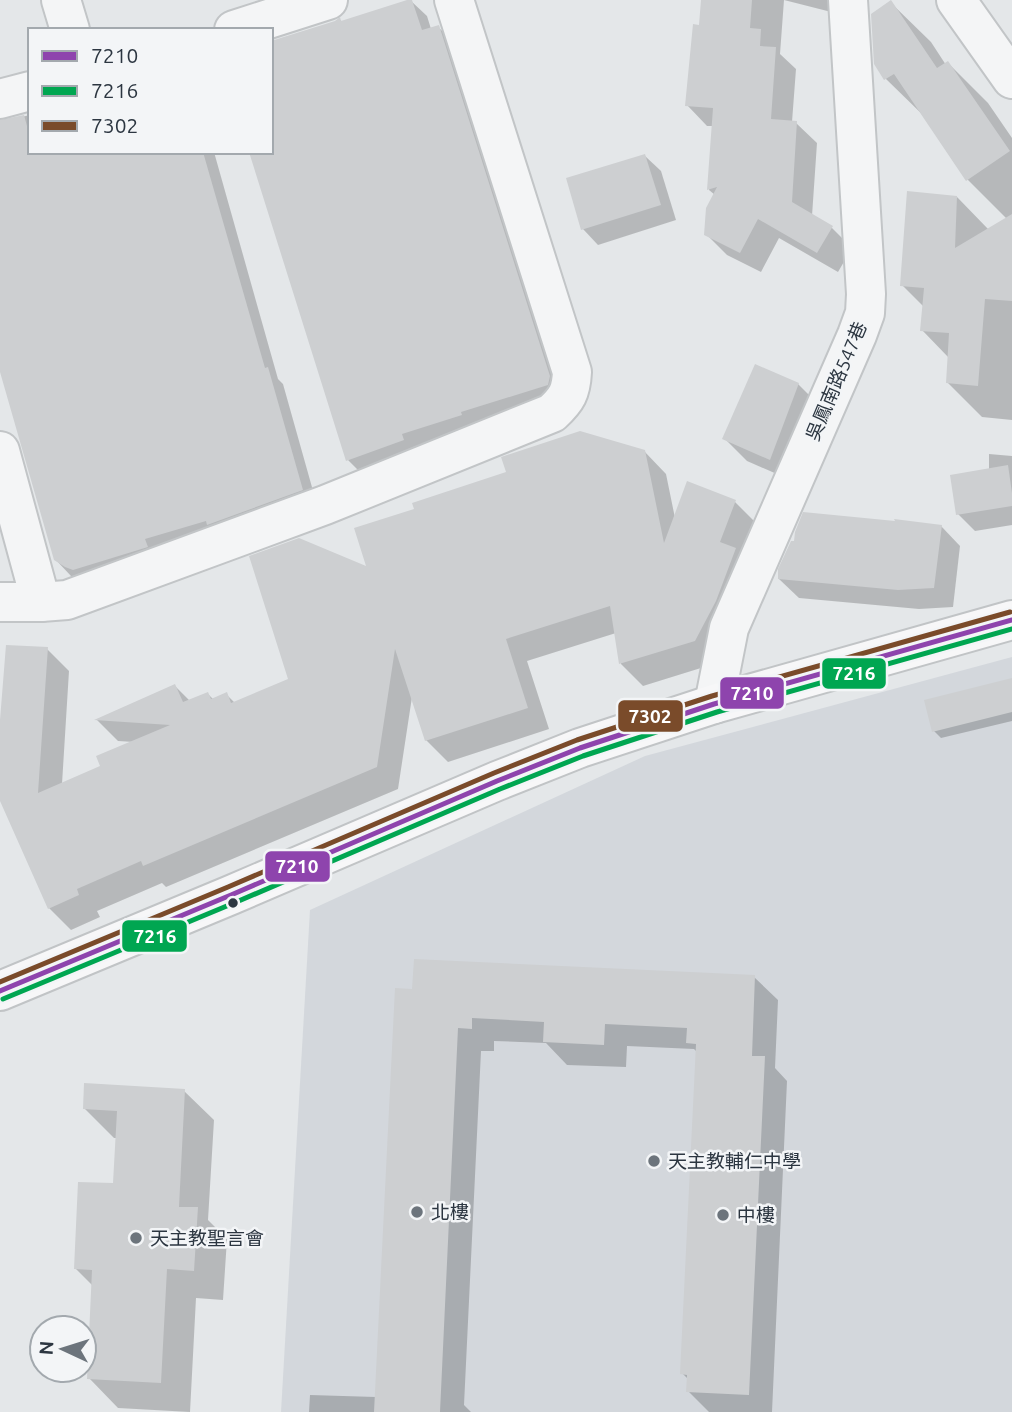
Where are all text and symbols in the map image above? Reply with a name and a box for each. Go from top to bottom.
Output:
legend [28,28,273,154]
text: 7210 [91,43,138,67]
text: 7216 [91,78,138,102]
text: 7302 [91,113,138,137]
street label: 吳鳳南路547巷 [801,318,871,444]
line badge: 7216 [821,657,887,690]
text: 7216 [833,662,875,684]
line badge: 7210 [719,676,785,710]
text: 7210 [731,682,773,704]
line badge: 7302 [617,699,684,733]
text: 7302 [629,705,671,727]
line badge: 7210 [264,850,331,883]
text: 7210 [276,855,318,877]
unlabelled marker [226,896,240,910]
line badge: 7216 [121,919,188,953]
text: 7216 [134,925,176,947]
place label: 天主教輔仁中學 [668,1150,801,1172]
marker: 天主教輔仁中學 [646,1153,662,1169]
place label: 北樓 [431,1201,469,1223]
marker: 北樓 [409,1204,425,1220]
place label: 中樓 [737,1204,775,1226]
marker: 中樓 [715,1207,731,1223]
place label: 天主教聖言會 [150,1227,264,1249]
marker: 天主教聖言會 [128,1230,144,1246]
north arrow [28,1314,98,1384]
text: N [35,1340,58,1356]

